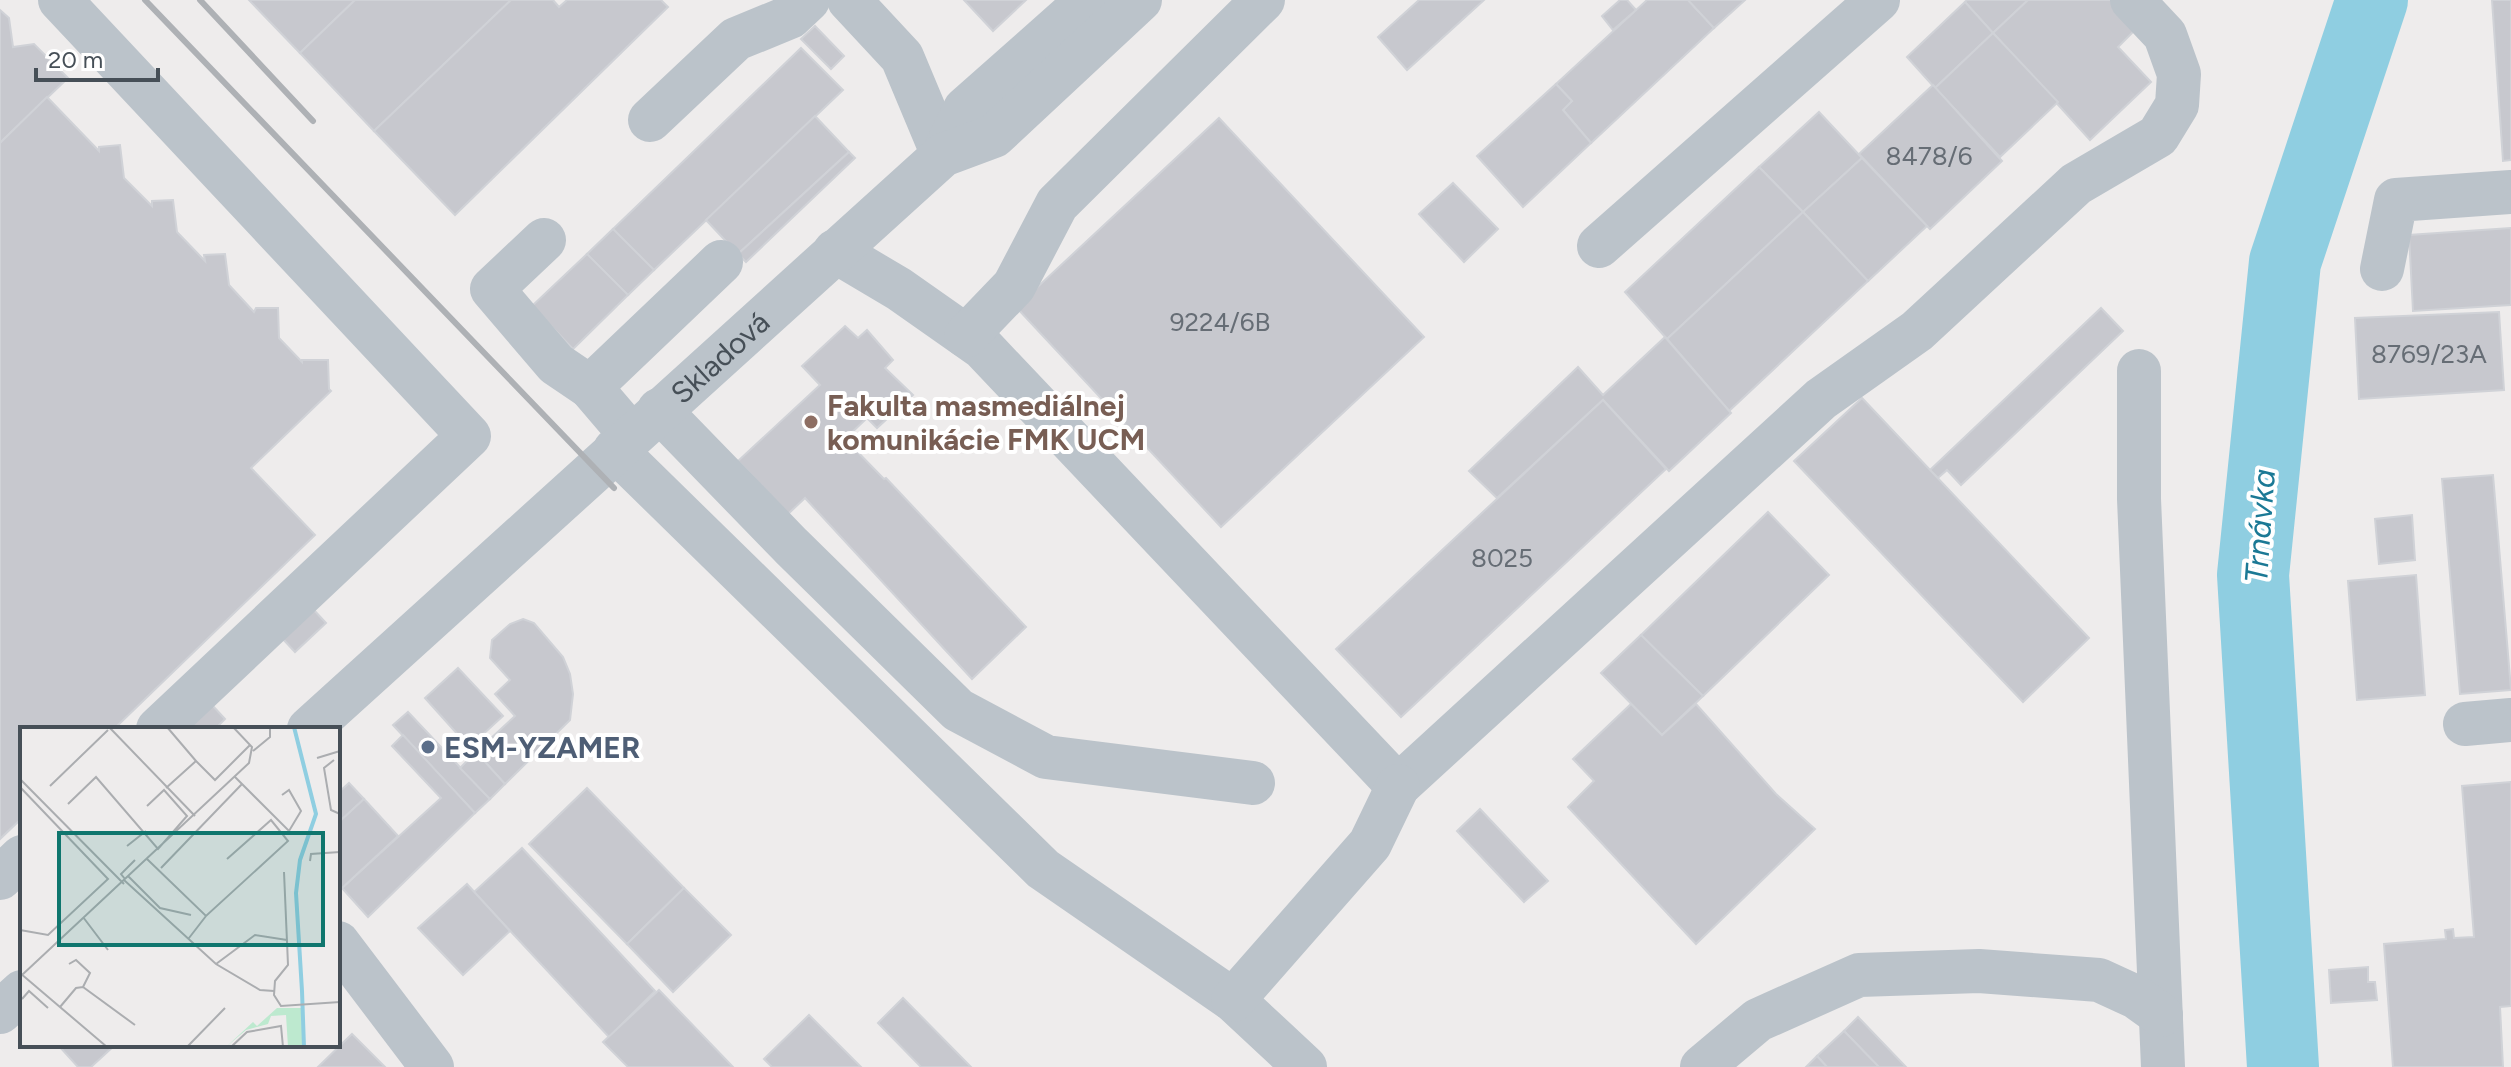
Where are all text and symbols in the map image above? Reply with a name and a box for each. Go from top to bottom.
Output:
scale bar [36,32,158,82]
text: 20 m [48,45,103,74]
house number: 8478/6 [1886,140,1972,172]
street label: Skladová [663,303,777,411]
house number: 9224/6B [1170,306,1270,338]
house number: 8769/23A [2371,338,2487,370]
place label: Fakulta masmediálnej komunikácie FMK UCM [827,387,1145,458]
marker: Fakulta masmediálnej komunikácie FMK UCM [802,413,820,431]
water label: Trnávka [2237,468,2283,584]
house number: 8025 [1471,542,1533,574]
inset map [20,727,340,1047]
place label: ESM-YZAMER [444,729,640,766]
marker: ESM-YZAMER [419,738,437,756]

